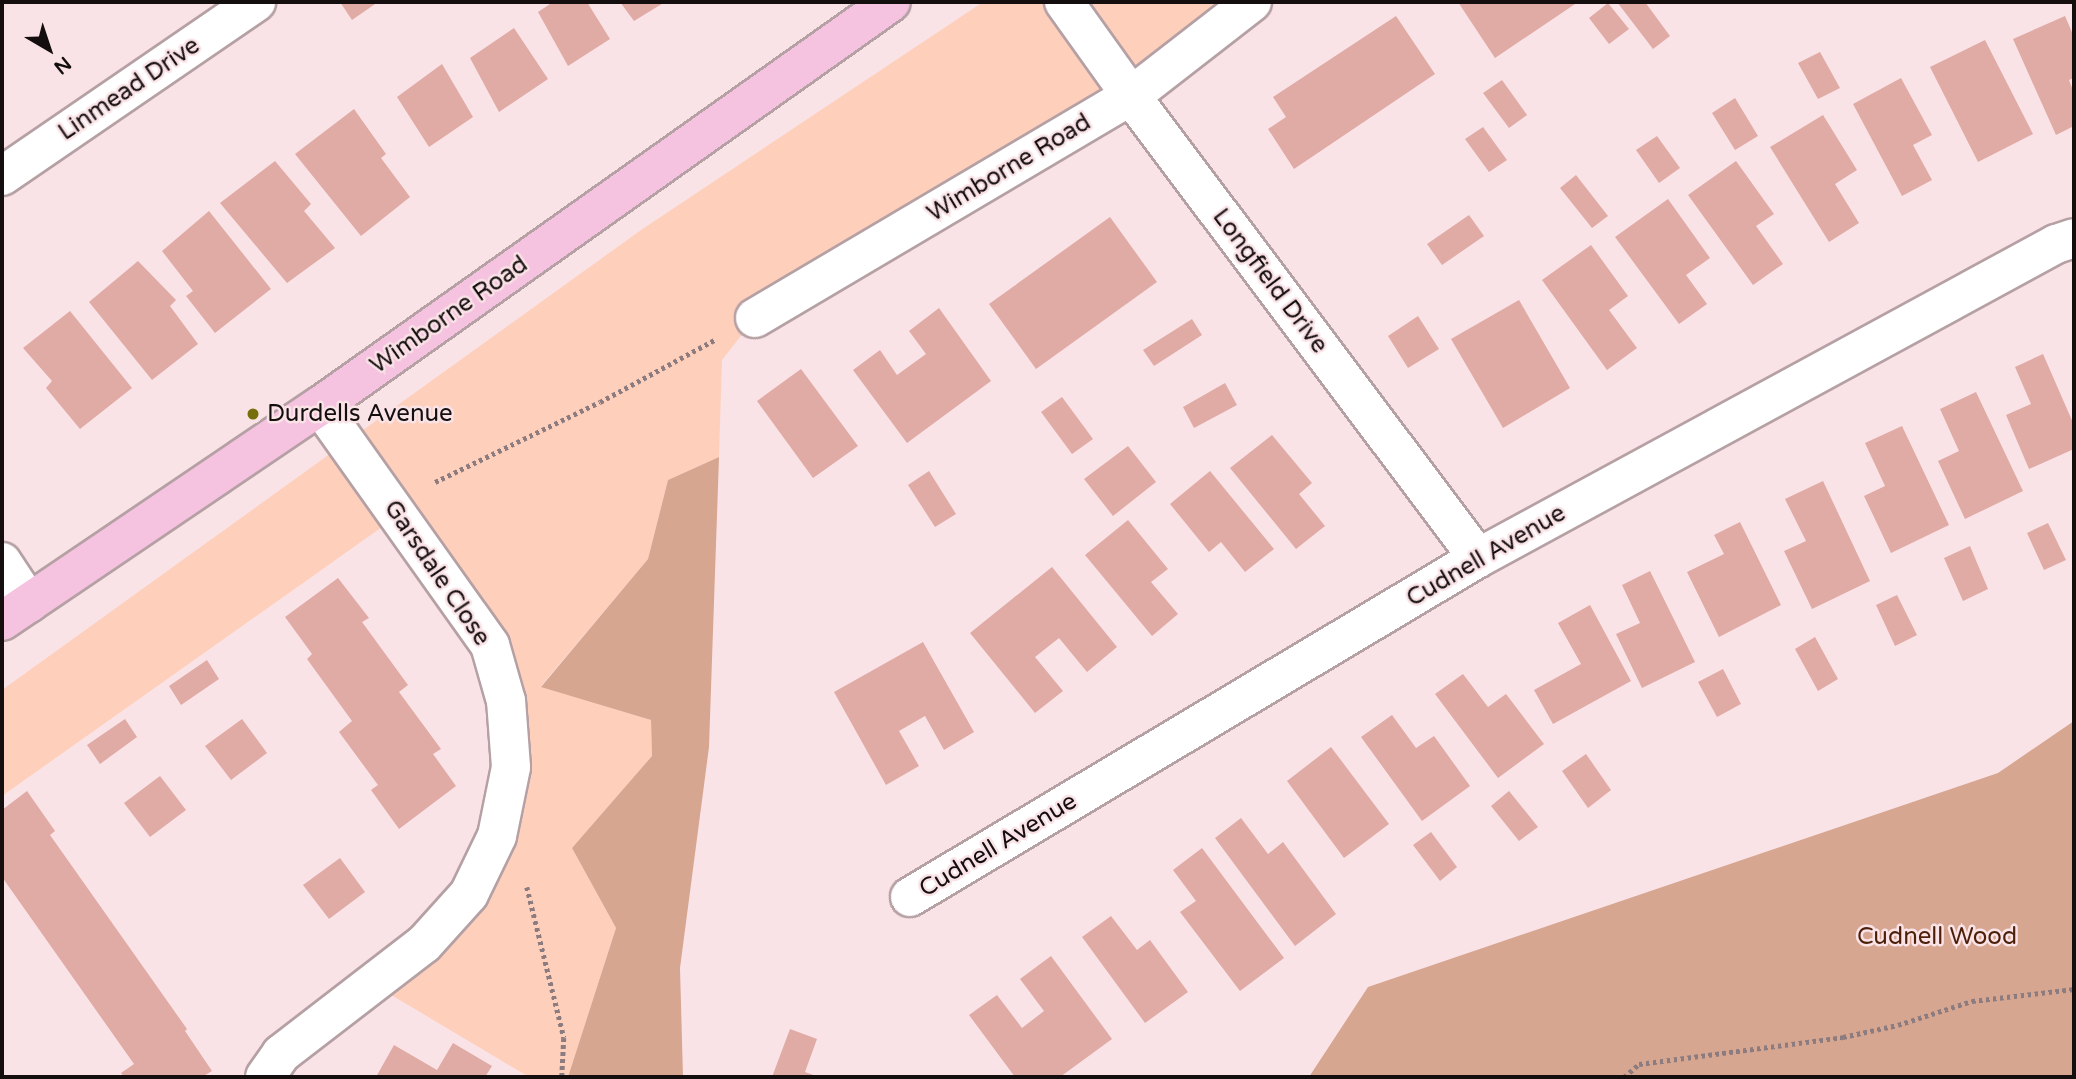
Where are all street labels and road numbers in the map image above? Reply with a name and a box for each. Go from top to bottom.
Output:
street label: Linmead Drive [53,31,205,147]
street label: Wimborne Road [922,108,1096,228]
street label: Longfield Drive [1206,203,1334,359]
street label: Wimborne Road [365,250,533,380]
street label: Garsdale Close [378,495,496,651]
street label: Cudnell Avenue [1402,499,1570,613]
street label: Cudnell Avenue [914,787,1082,903]

